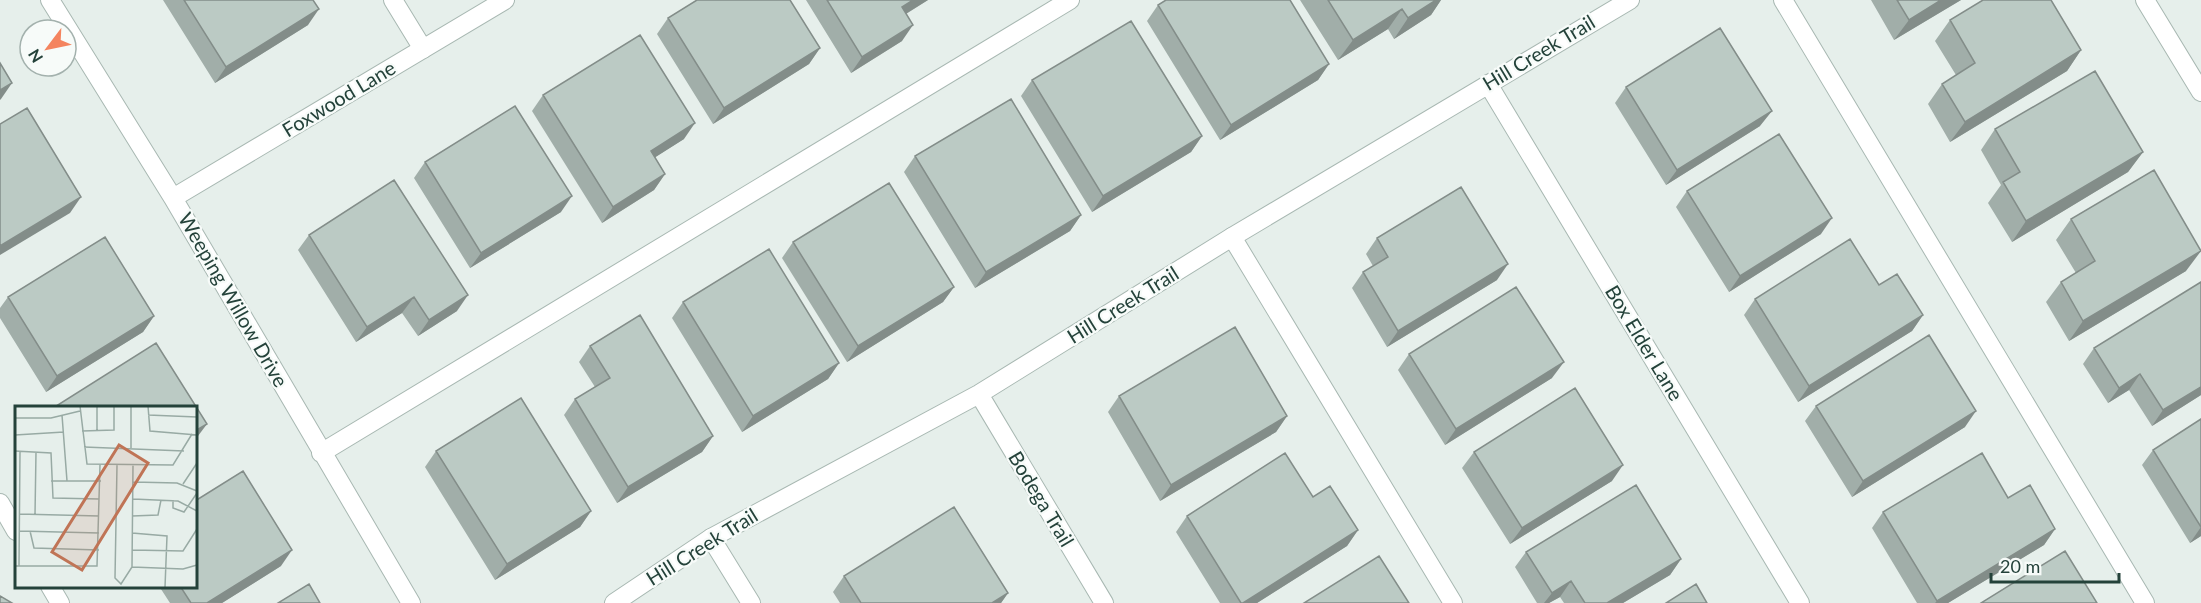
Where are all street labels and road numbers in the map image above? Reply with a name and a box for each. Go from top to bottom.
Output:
street label: Hill Creek Trail [1478,9,1599,95]
street label: Foxwood Lane [278,55,399,141]
street label: Weeping Willow Drive [174,208,294,391]
street label: Hill Creek Trail [1062,260,1183,348]
street label: Box Elder Lane [1601,280,1689,405]
street label: Bodega Trail [1004,446,1080,550]
street label: Hill Creek Trail [641,502,762,590]

